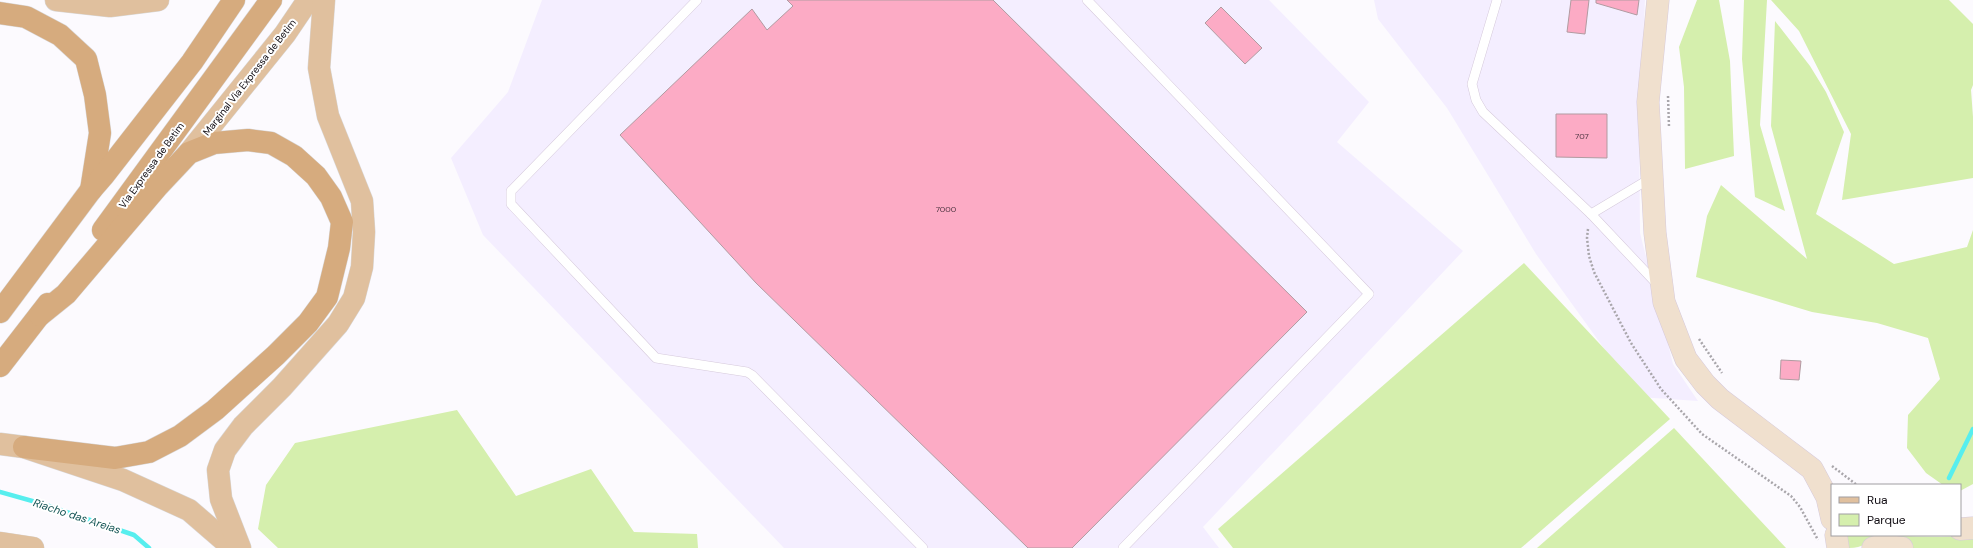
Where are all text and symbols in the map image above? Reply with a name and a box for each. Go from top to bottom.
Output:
street label: Marginal Via Expressa de Betim [200,16,299,138]
street label: Via Expressa de Betim [116,120,187,211]
house number: 707 [1575,131,1589,141]
house number: 7000 [936,204,957,214]
legend [1831,484,1961,536]
text: Rua [1867,492,1888,508]
water label: Riacho das Areias [32,495,123,537]
text: Parque [1867,512,1906,528]

